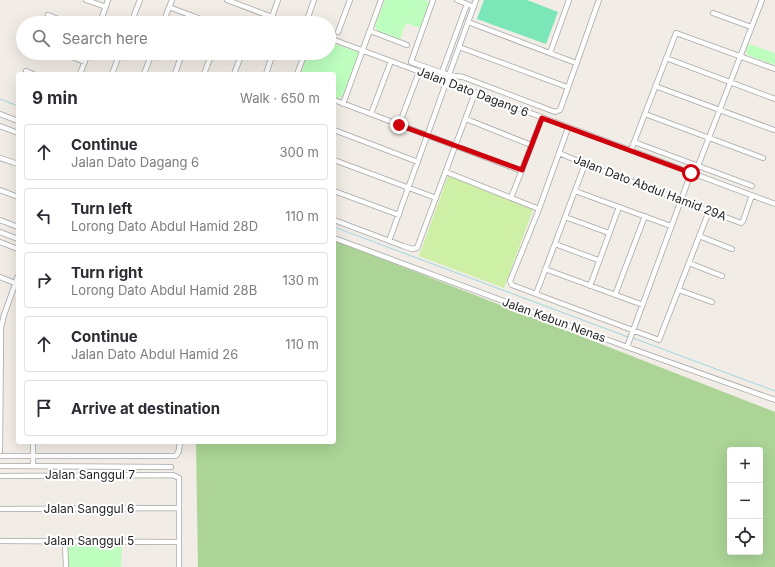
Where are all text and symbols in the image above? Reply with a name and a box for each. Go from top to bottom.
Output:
search box [16,16,336,60]
icon: search [30,27,52,49]
text: Search here [62,29,148,48]
street label: Jalan Dato Dagang 6 [415,63,531,120]
text: 9 min [32,88,78,108]
text: Walk · 650 m [240,90,320,106]
route end [390,116,408,134]
text: Continue [71,135,138,154]
icon: ahead [33,141,55,163]
text: 300 m [280,144,319,160]
street label: Jalan Dato Abdul Hamid 29A [572,151,729,224]
text: Jalan Dato Dagang 6 [71,154,199,170]
route start [682,164,700,182]
text: Turn left [71,199,132,218]
icon: left [33,205,55,227]
text: 110 m [285,208,319,224]
text: Lorong Dato Abdul Hamid 28D [71,218,258,234]
text: Turn right [71,263,143,282]
icon: right [33,269,55,291]
text: 130 m [282,272,319,288]
text: Lorong Dato Abdul Hamid 28B [71,282,257,298]
street label: Jalan Kebun Nenas [500,294,608,345]
text: Continue [71,327,138,346]
icon: ahead [33,333,55,355]
text: 110 m [285,336,319,352]
text: Jalan Dato Abdul Hamid 26 [71,346,238,362]
icon: arrive [33,397,55,419]
text: Arrive at destination [71,399,220,418]
map controls [727,447,763,555]
button: + [727,447,763,483]
street label: Jalan Sanggul 7 [45,467,135,482]
button: − [727,483,763,519]
street label: Jalan Sanggul 6 [44,501,134,516]
button: locate [727,519,763,555]
street label: Jalan Sanggul 5 [44,533,134,548]

